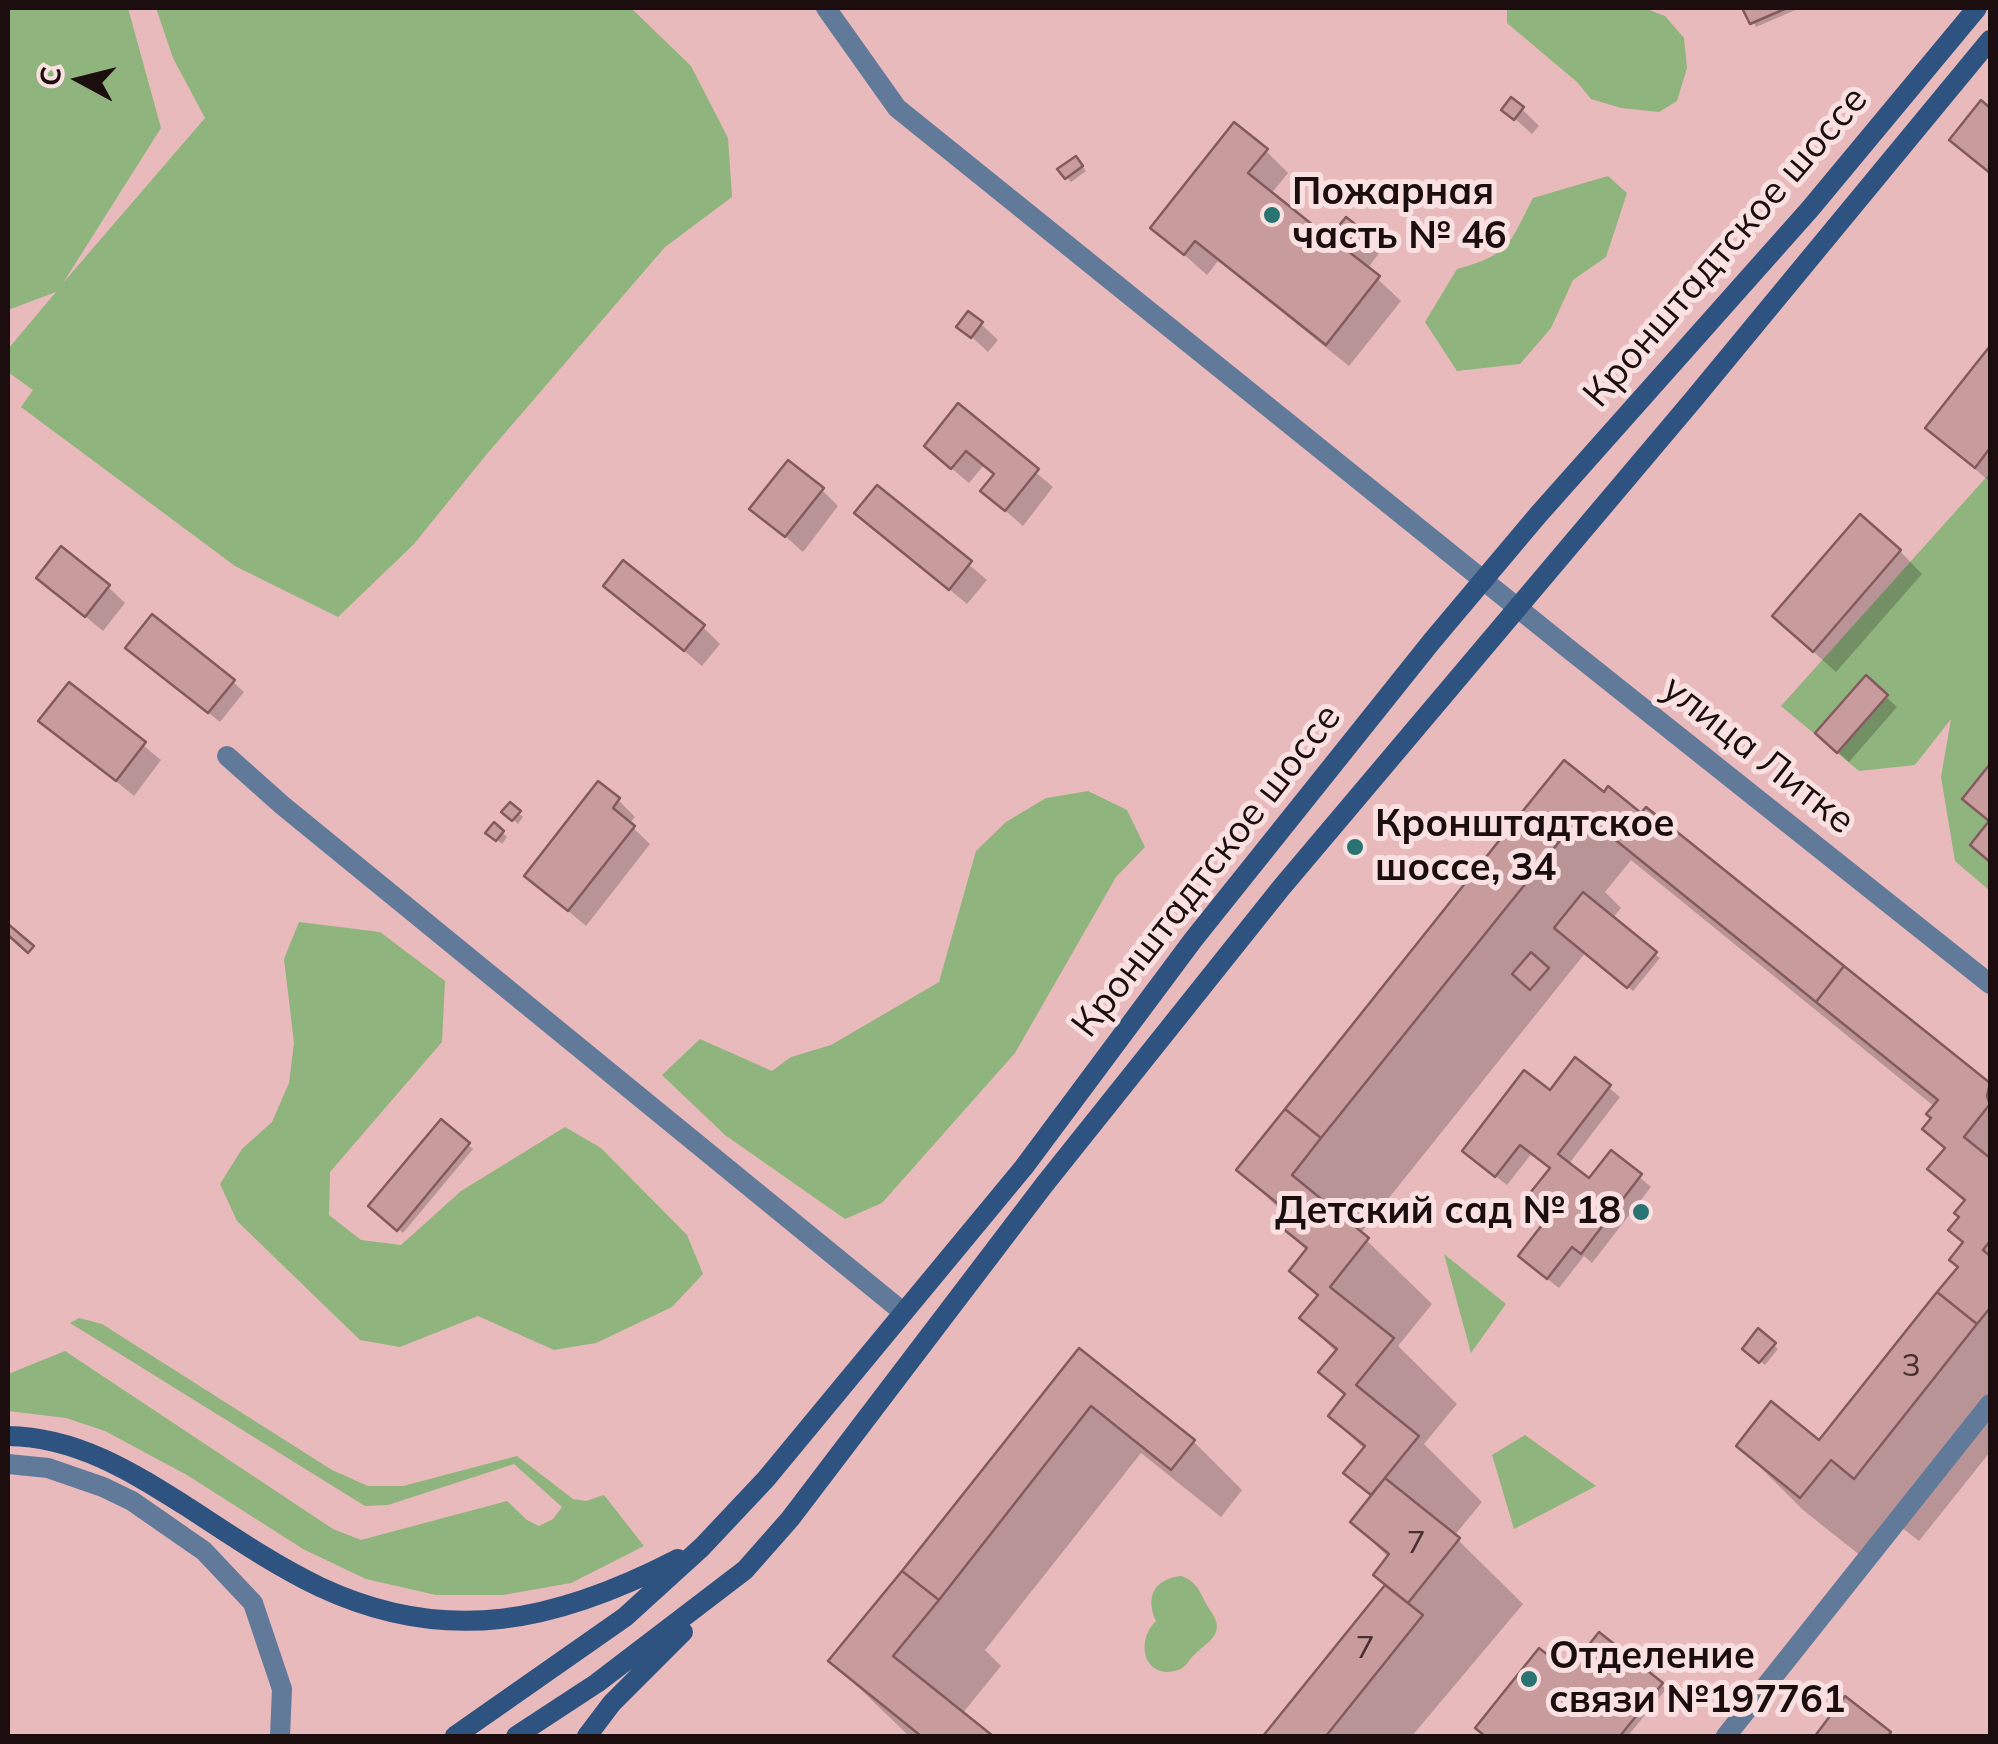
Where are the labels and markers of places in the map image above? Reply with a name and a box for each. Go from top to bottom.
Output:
place label: Пожарная часть № 46 [1292,170,1507,260]
marker: Пожарная часть № 46 [1261,204,1283,226]
place label: Кронштадтское шоссе, 34 [1375,802,1675,892]
marker: Кронштадтское шоссе, 34 [1344,836,1366,858]
place label: Детский сад № 18 [1275,1189,1621,1235]
marker: Детский сад № 18 [1630,1201,1652,1223]
place label: Отделение связи №197761 [1549,1634,1845,1724]
marker: Отделение связи №197761 [1518,1668,1540,1690]

